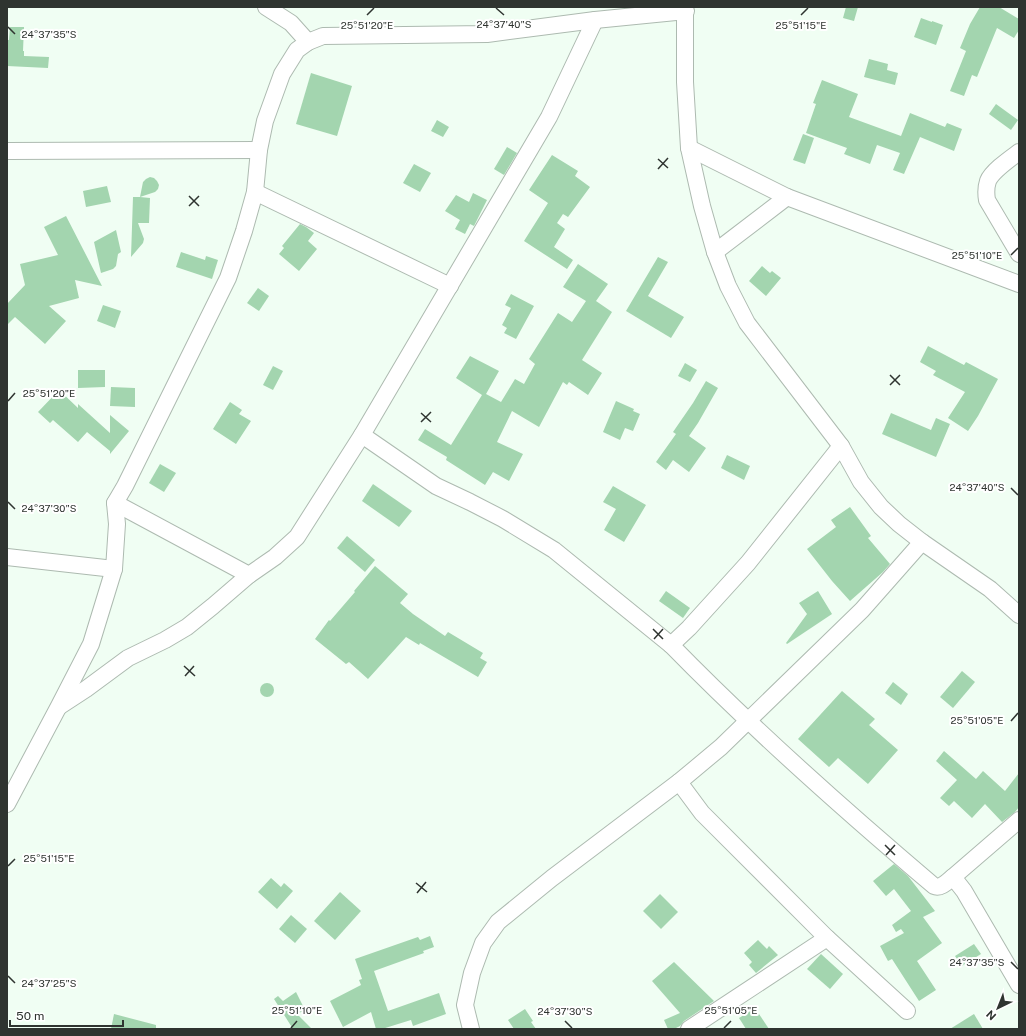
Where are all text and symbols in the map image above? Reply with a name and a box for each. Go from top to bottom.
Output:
text: 24°37'40"S [477,18,532,30]
text: 25°51'20"E [341,19,393,31]
text: 25°51'15"E [776,19,826,31]
text: 24°37'35"S [21,28,77,40]
text: 25°51'10"E [952,249,1002,261]
text: 25°51'20"E [23,387,75,399]
text: 24°37'40"S [950,481,1005,493]
text: 24°37'30"S [22,502,77,514]
text: 25°51'05"E [951,714,1003,726]
text: 25°51'15"E [24,852,74,864]
text: 24°37'35"S [949,956,1005,968]
text: 24°37'25"S [22,977,77,989]
north arrow [978,988,1018,1028]
scale bar [10,1002,123,1028]
text: 25°51'10"E [272,1004,322,1016]
text: 25°51'05"E [705,1004,757,1016]
text: 24°37'30"S [538,1005,593,1017]
text: N [984,1008,998,1023]
text: 50 m [16,1009,44,1023]

